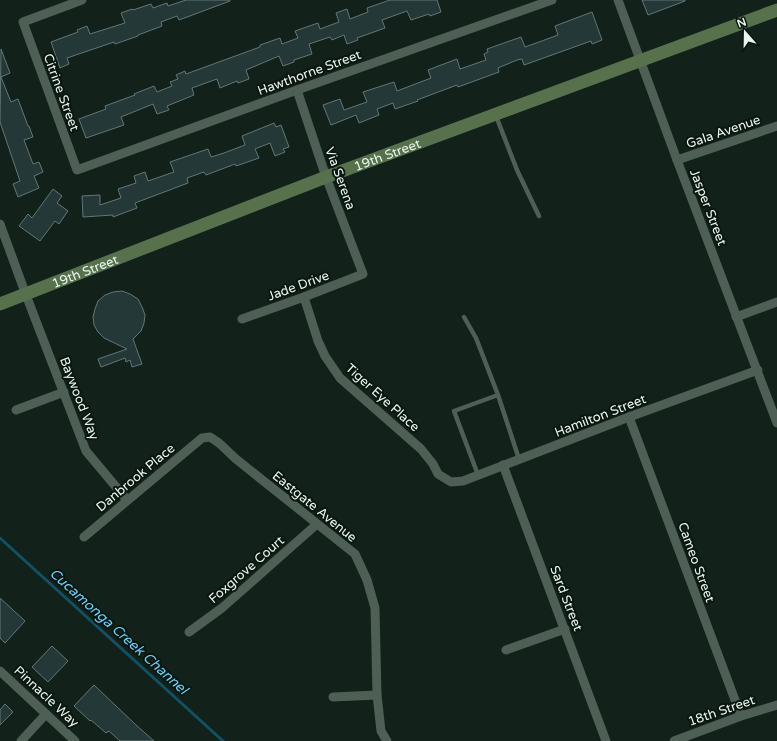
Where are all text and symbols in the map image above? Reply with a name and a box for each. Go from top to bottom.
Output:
north arrow [725,12,765,52]
text: N [735,15,748,31]
street label: Hawthorne Street [255,47,363,99]
street label: Citrine Street [40,51,82,133]
street label: Gala Avenue [684,112,763,152]
street label: 19th Street [352,136,423,175]
street label: Via Serena [321,145,359,212]
street label: Jasper Street [686,167,730,248]
street label: 19th Street [50,252,121,292]
street label: Jade Drive [265,267,331,304]
street label: Baywood Way [56,355,102,442]
street label: Tiger Eye Place [342,360,423,435]
street label: Hamilton Street [552,391,648,441]
street label: Danbrook Place [93,440,178,515]
street label: Eastgate Avenue [269,468,360,546]
street label: Cameo Street [674,520,718,605]
street label: Foxgrove Court [206,533,288,607]
street label: Sard Street [546,563,586,633]
water label: Cucamonga Creek Channel [46,565,192,699]
street label: Pinnacle Way [11,663,82,731]
street label: 18th Street [686,692,757,730]

